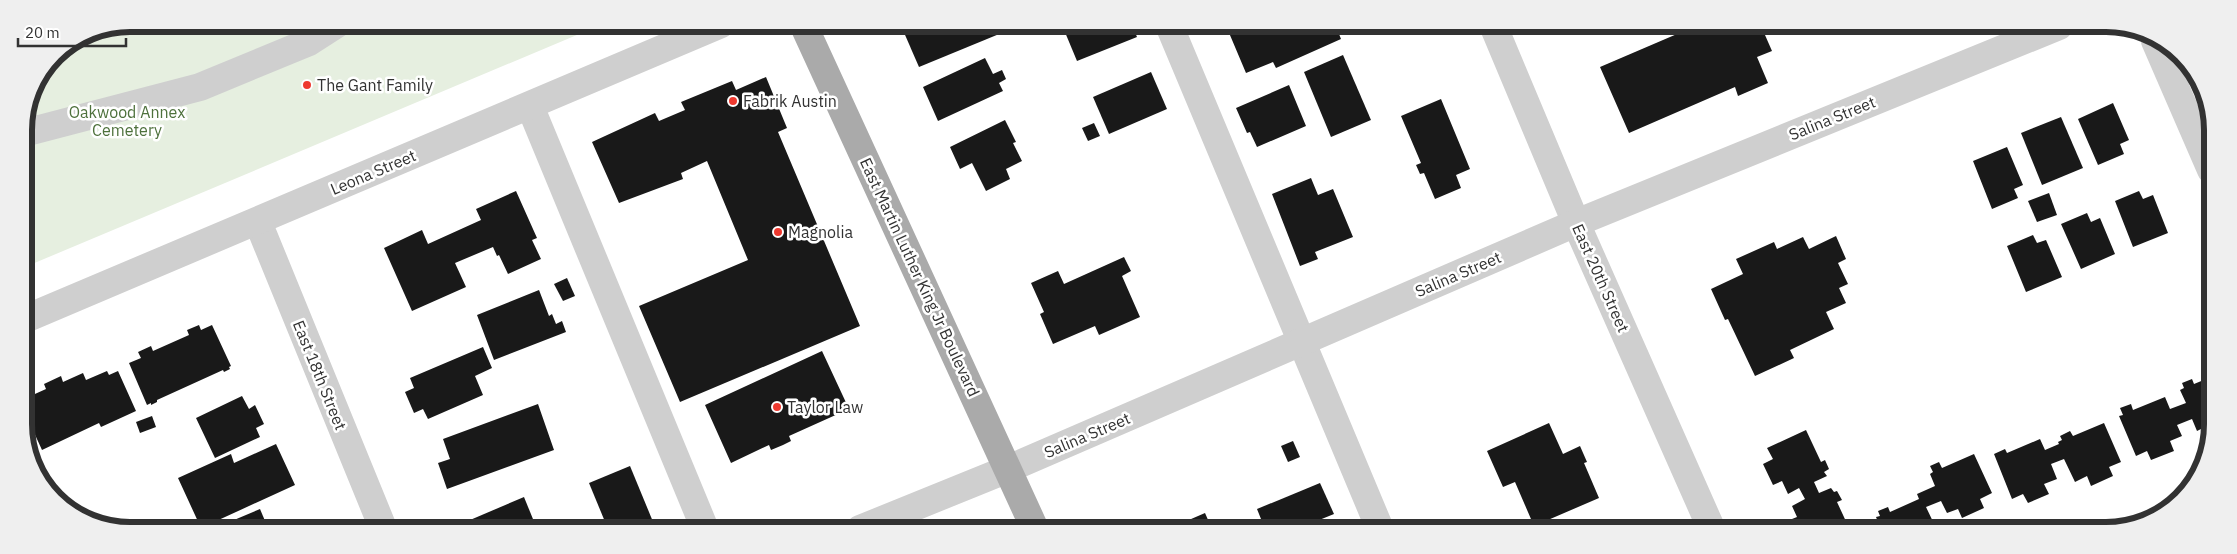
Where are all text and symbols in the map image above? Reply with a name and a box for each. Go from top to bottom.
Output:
scale bar [18,15,125,47]
text: 20 m [25,23,60,42]
place label: The Gant Family [317,75,433,95]
marker: The Gant Family [301,79,313,91]
place label: Fabrik Austin [743,91,837,111]
street label: Salina Street [1786,92,1878,144]
marker: Fabrik Austin [727,95,739,107]
park label: Oakwood Annex Cemetery [69,102,185,140]
street label: Leona Street [327,145,419,199]
street label: East Martin Luther King Jr Boulevard [856,154,984,400]
street label: East 20th Street [1568,221,1634,335]
place label: Magnolia [788,222,853,242]
marker: Magnolia [772,226,784,238]
street label: Salina Street [1412,247,1504,301]
street label: East 18th Street [289,317,351,433]
place label: Taylor Law [787,397,863,417]
marker: Taylor Law [771,401,783,413]
street label: Salina Street [1041,408,1133,462]

